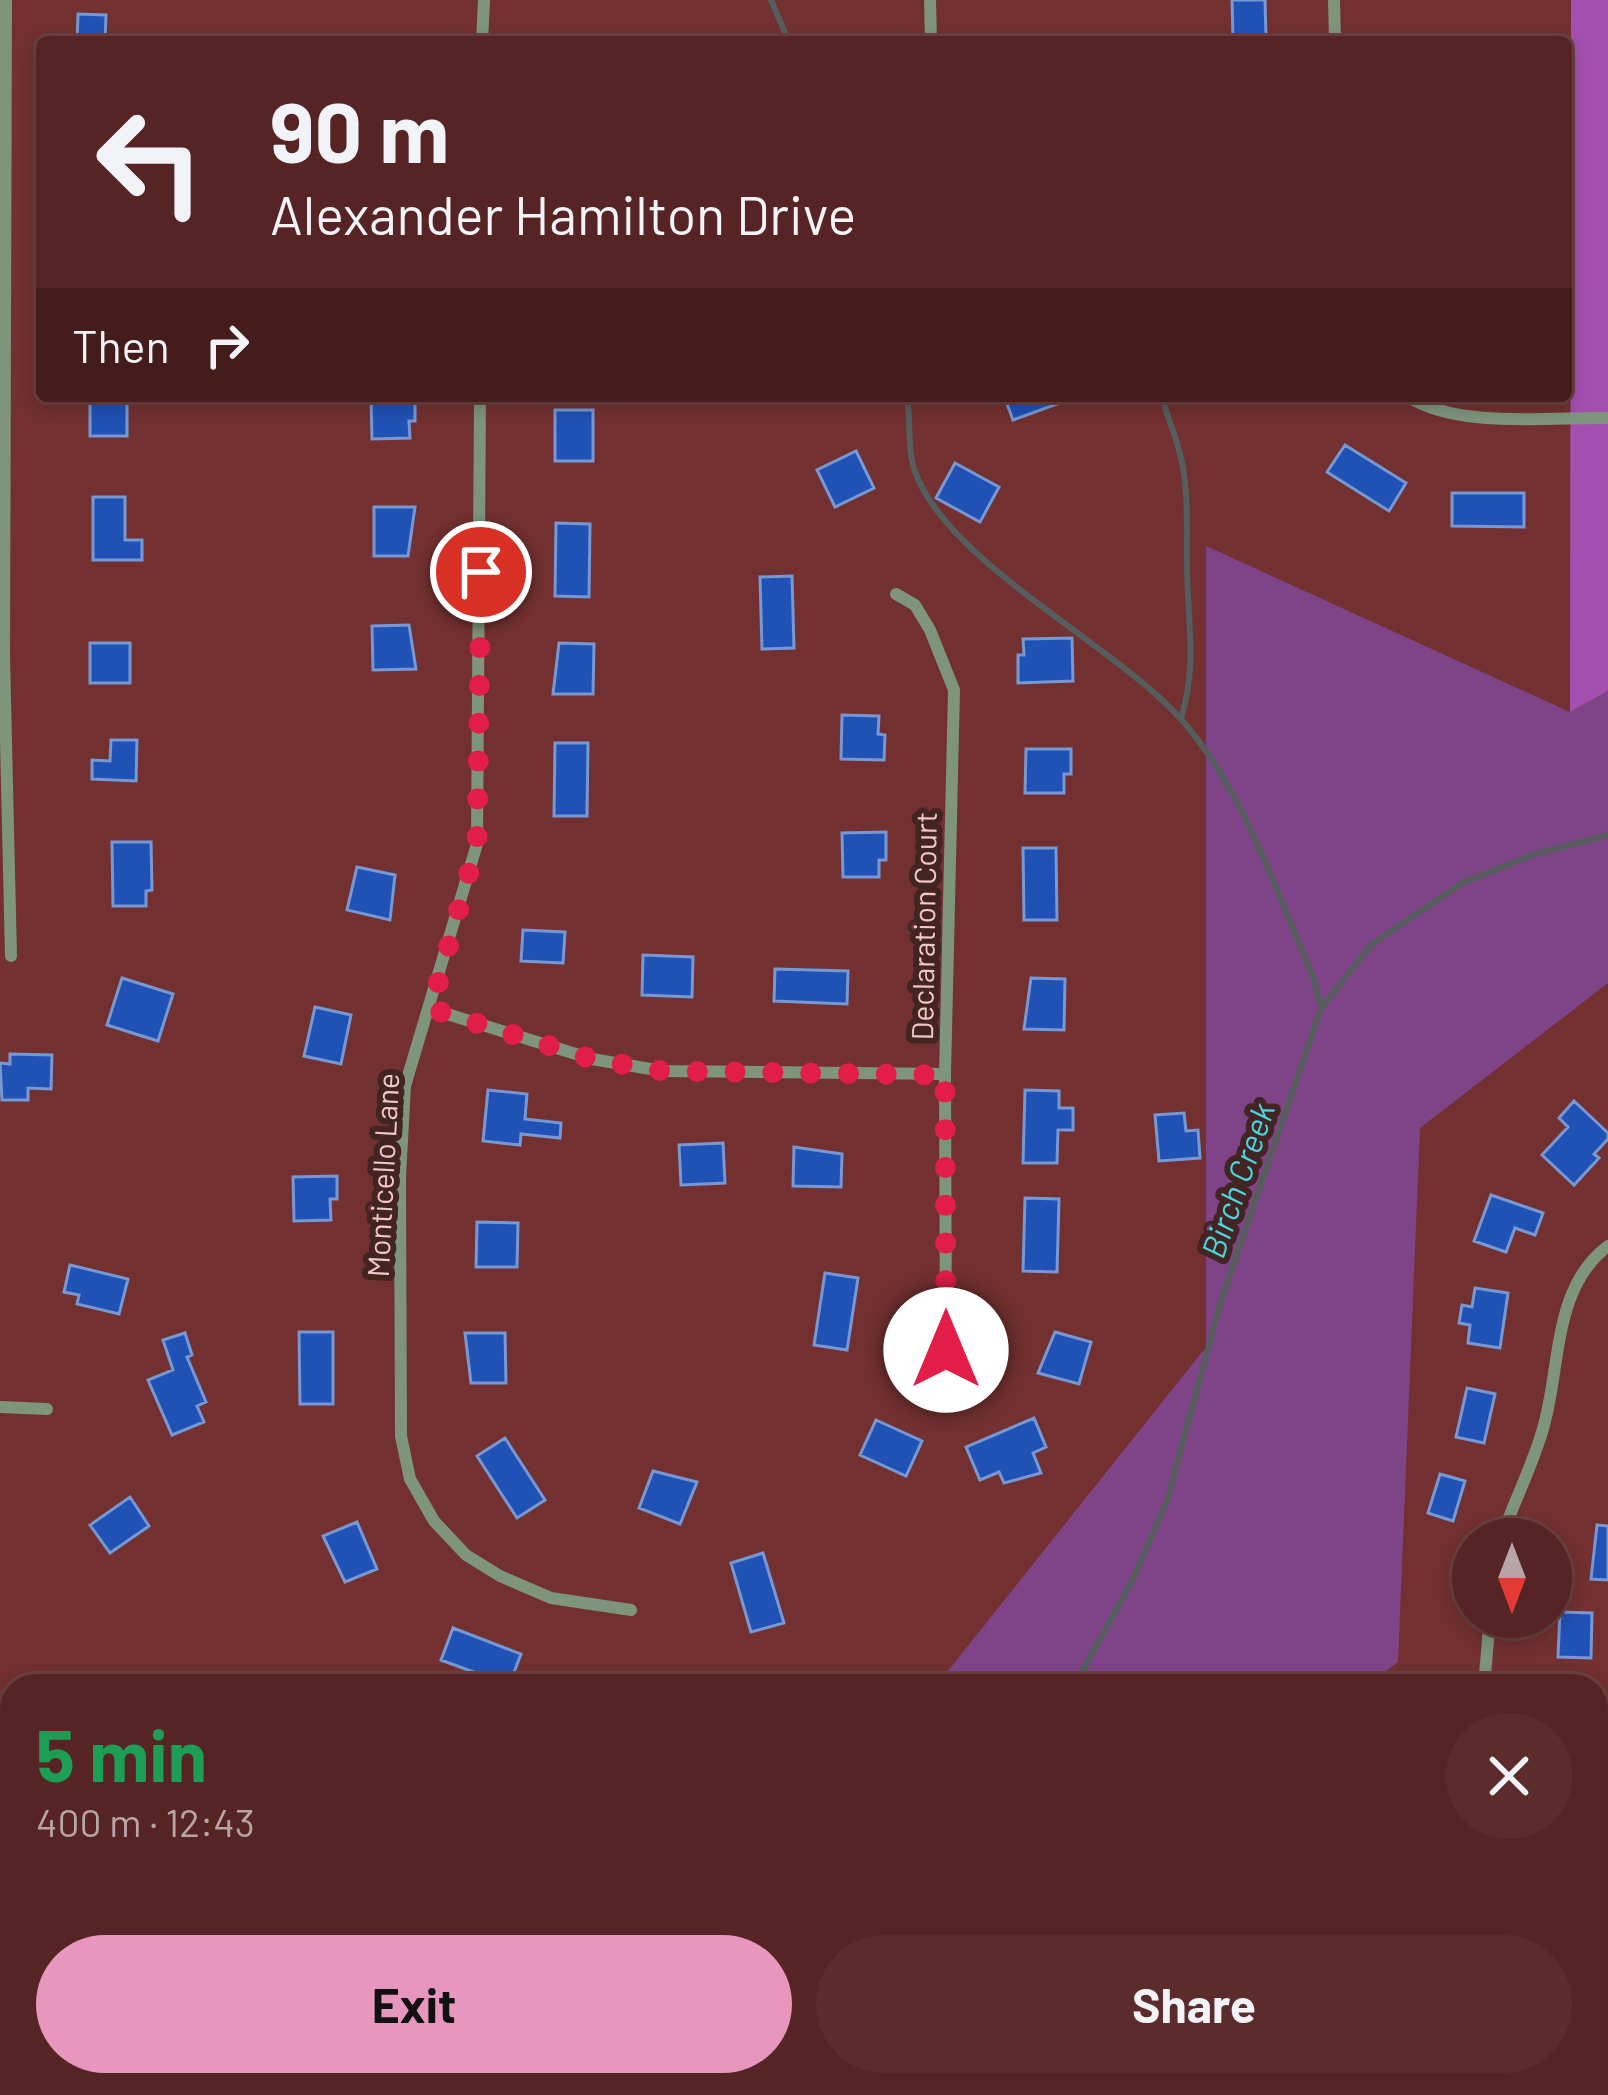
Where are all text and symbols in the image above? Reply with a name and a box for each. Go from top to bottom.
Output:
text: 90 m [270,79,449,180]
icon: left [72,84,228,240]
text: Alexander Hamilton Drive [270,181,856,246]
icon: right [194,312,260,378]
text: Then [72,318,170,372]
pin [430,521,532,623]
icon: arrive [448,539,514,605]
street label: Declaration Court [903,812,943,1040]
street label: Monticello Lane [359,1072,405,1278]
water label: Birch Creek [1192,1097,1282,1263]
position arrow [883,1287,1009,1413]
north arrow [1452,1518,1572,1638]
map controls [1452,1518,1572,1638]
text: 5 min [36,1710,207,1796]
button: close [1446,1713,1572,1839]
text: 400 m · 12:43 [36,1798,255,1845]
button: Exit [36,1935,792,2073]
button: Share [816,1935,1572,2073]

